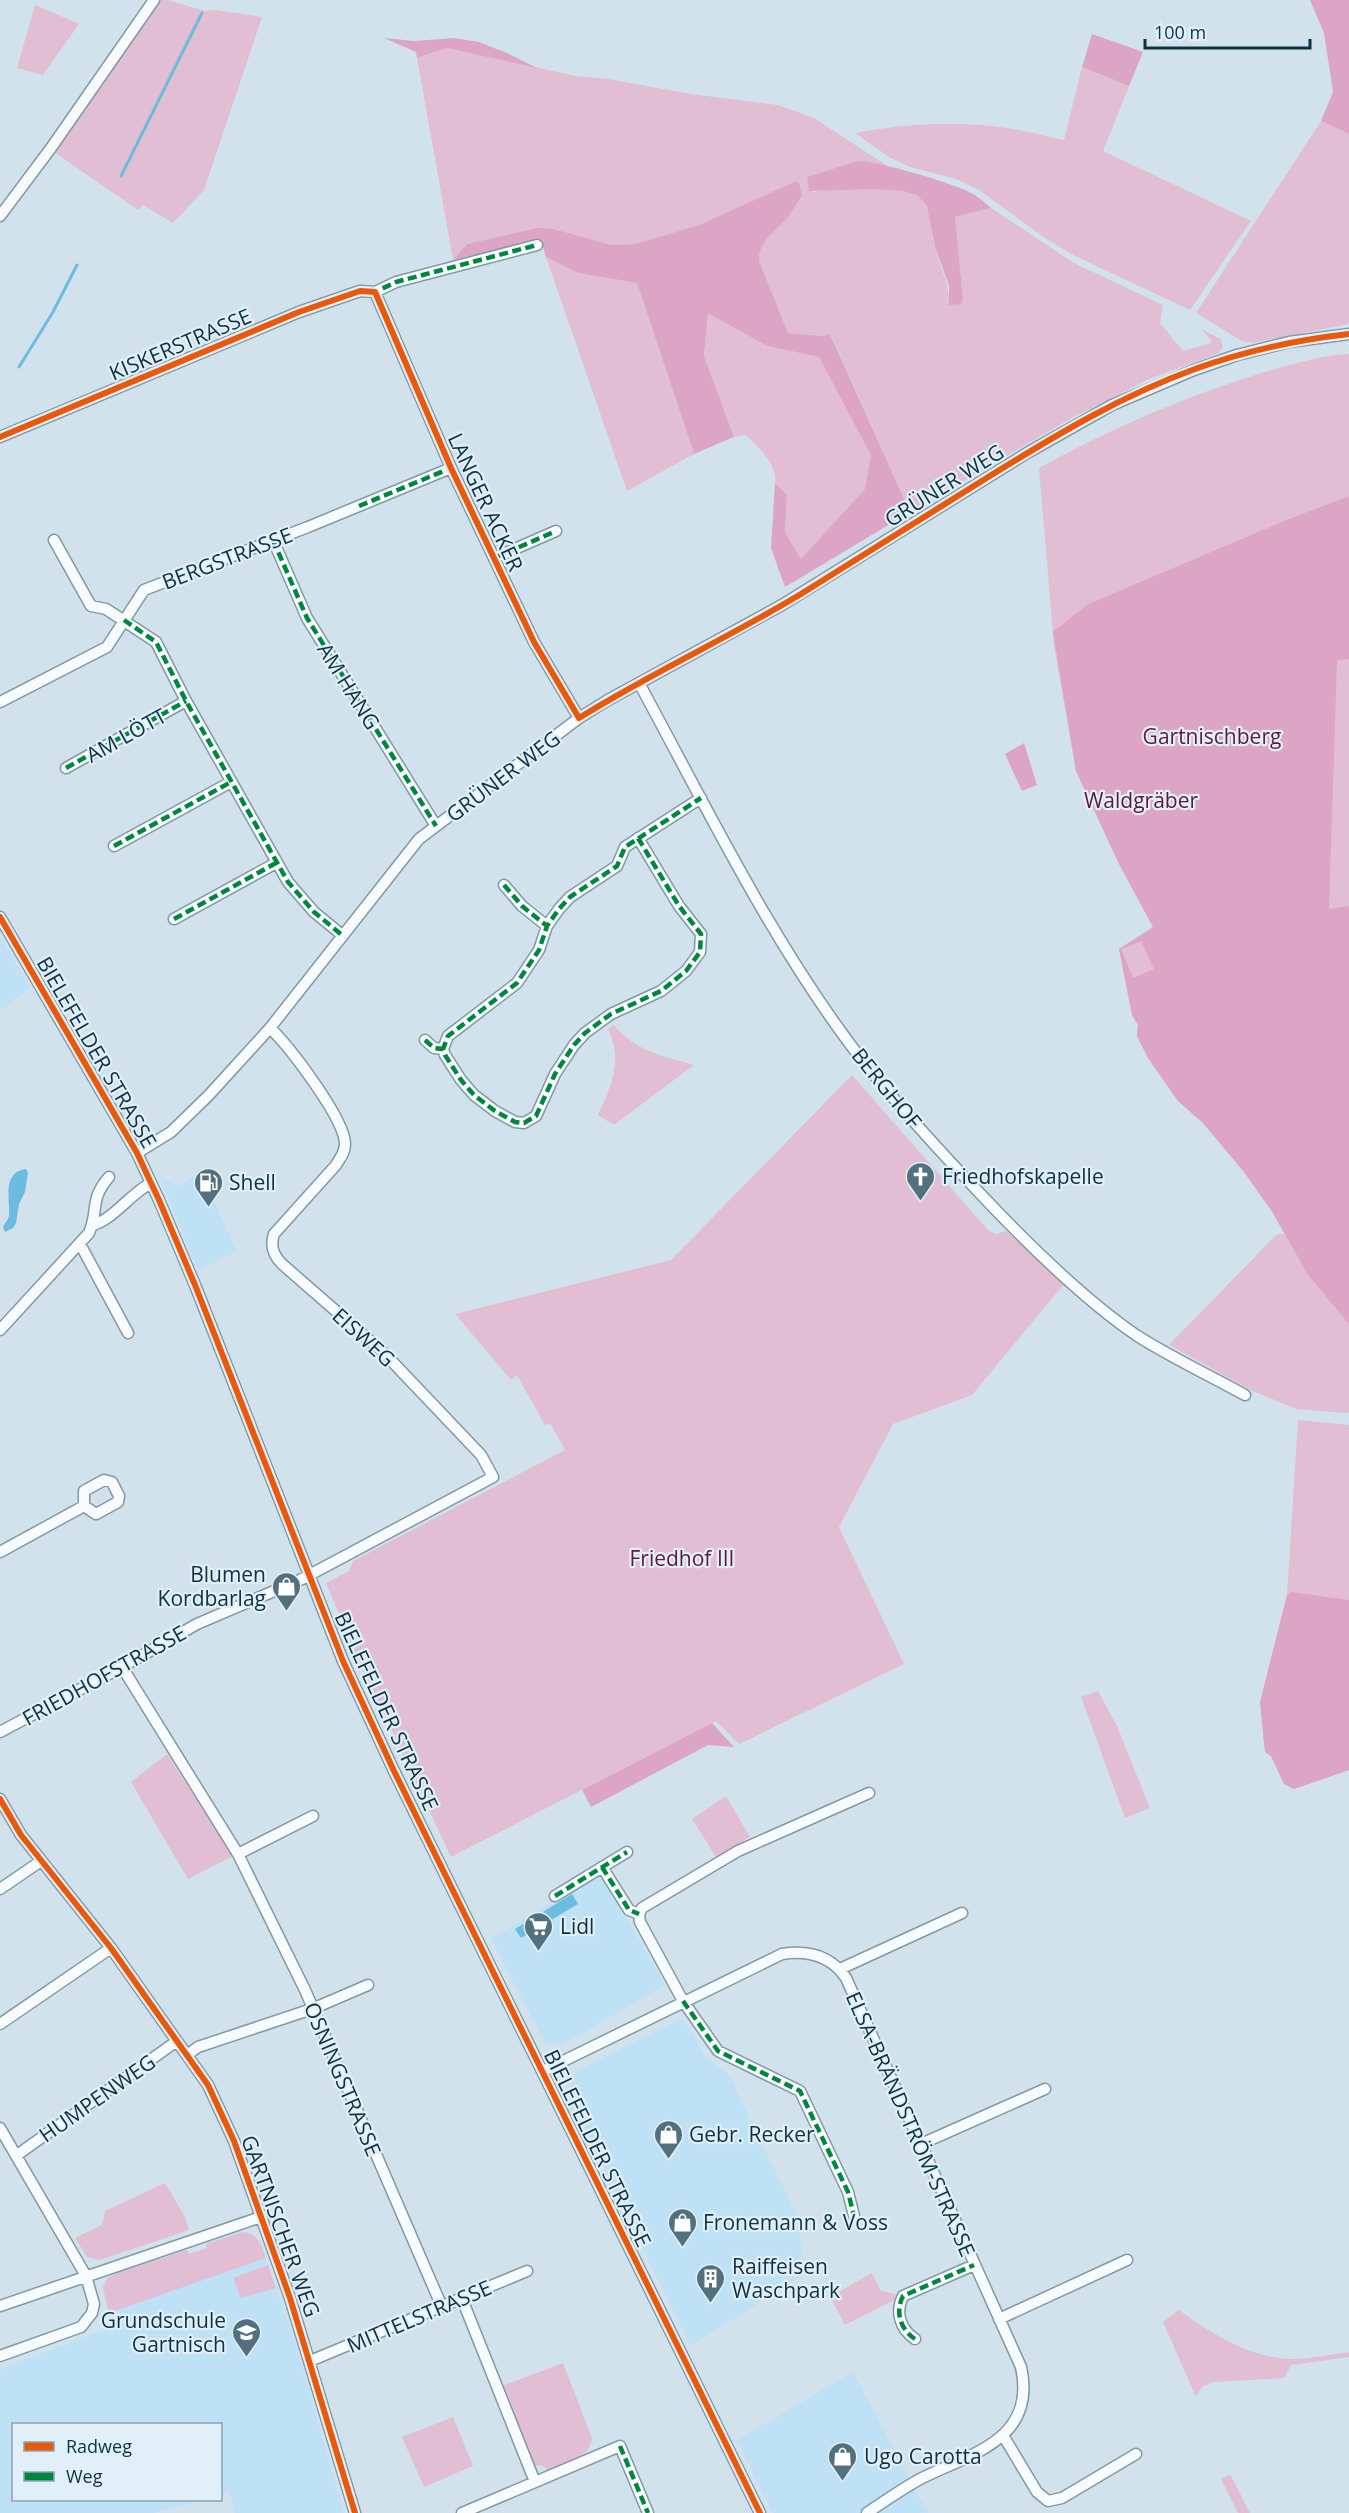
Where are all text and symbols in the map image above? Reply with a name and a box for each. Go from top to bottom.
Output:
scale bar [1145,12,1310,50]
text: 100 m [1154,20,1206,44]
street label: KISKERSTRASSE [105,301,255,387]
street label: LANGER ACKER [442,428,530,576]
street label: GRÜNER WEG [879,437,1009,533]
street label: BERGSTRASSE [158,520,296,596]
street label: AM HANG [311,637,387,735]
street label: AM LÖTT [81,701,172,769]
park label: Gartnischberg [1143,722,1281,750]
street label: GRÜNER WEG [440,724,566,828]
park label: Waldgräber [1084,786,1198,814]
street label: BIELEFELDER STRASSE [31,951,163,1153]
street label: BERGHOF [846,1042,928,1134]
church icon: Friedhofskapelle [905,1160,937,1202]
place label: Friedhofskapelle [942,1162,1104,1190]
fuel station icon: Shell [192,1166,224,1208]
place label: Shell [229,1168,276,1196]
street label: EISWEG [327,1301,401,1373]
park label: Friedhof III [630,1544,735,1572]
place label: Blumen Kordbarlag [158,1560,266,1612]
shop icon: Blumen Kordbarlag [271,1570,303,1612]
street label: BIELEFELDER STRASSE [329,1607,445,1815]
street label: FRIEDHOFSTRASSE [17,1618,191,1732]
supermarket icon: Lidl [523,1910,555,1952]
place label: Lidl [560,1912,594,1940]
street label: ELSA-BRÄNDSTRÖM-STRASSE [840,1987,982,2261]
street label: OSNINGSTRASSE [298,1998,388,2160]
street label: BIELEFELDER STRASSE [538,2045,658,2251]
street label: HUMPENWEG [33,2047,161,2149]
shop icon: Gebr. Recker [652,2118,684,2160]
place label: Gebr. Recker [689,2120,815,2148]
street label: GARTNISCHER WEG [235,2131,327,2321]
shop icon: Fronemann & Voss [666,2206,698,2248]
place label: Fronemann & Voss [703,2208,888,2236]
place label: Raiffeisen Waschpark [732,2252,840,2304]
building icon: Raiffeisen Waschpark [695,2262,727,2304]
street label: MITTELSTRASSE [342,2273,496,2359]
place label: Grundschule Gartnisch [101,2306,226,2358]
school or university icon: Grundschule Gartnisch [231,2316,263,2358]
legend [12,2423,222,2501]
text: Radweg [66,2434,132,2458]
shop icon: Ugo Carotta [827,2440,859,2482]
place label: Ugo Carotta [864,2442,982,2470]
text: Weg [66,2464,103,2488]

